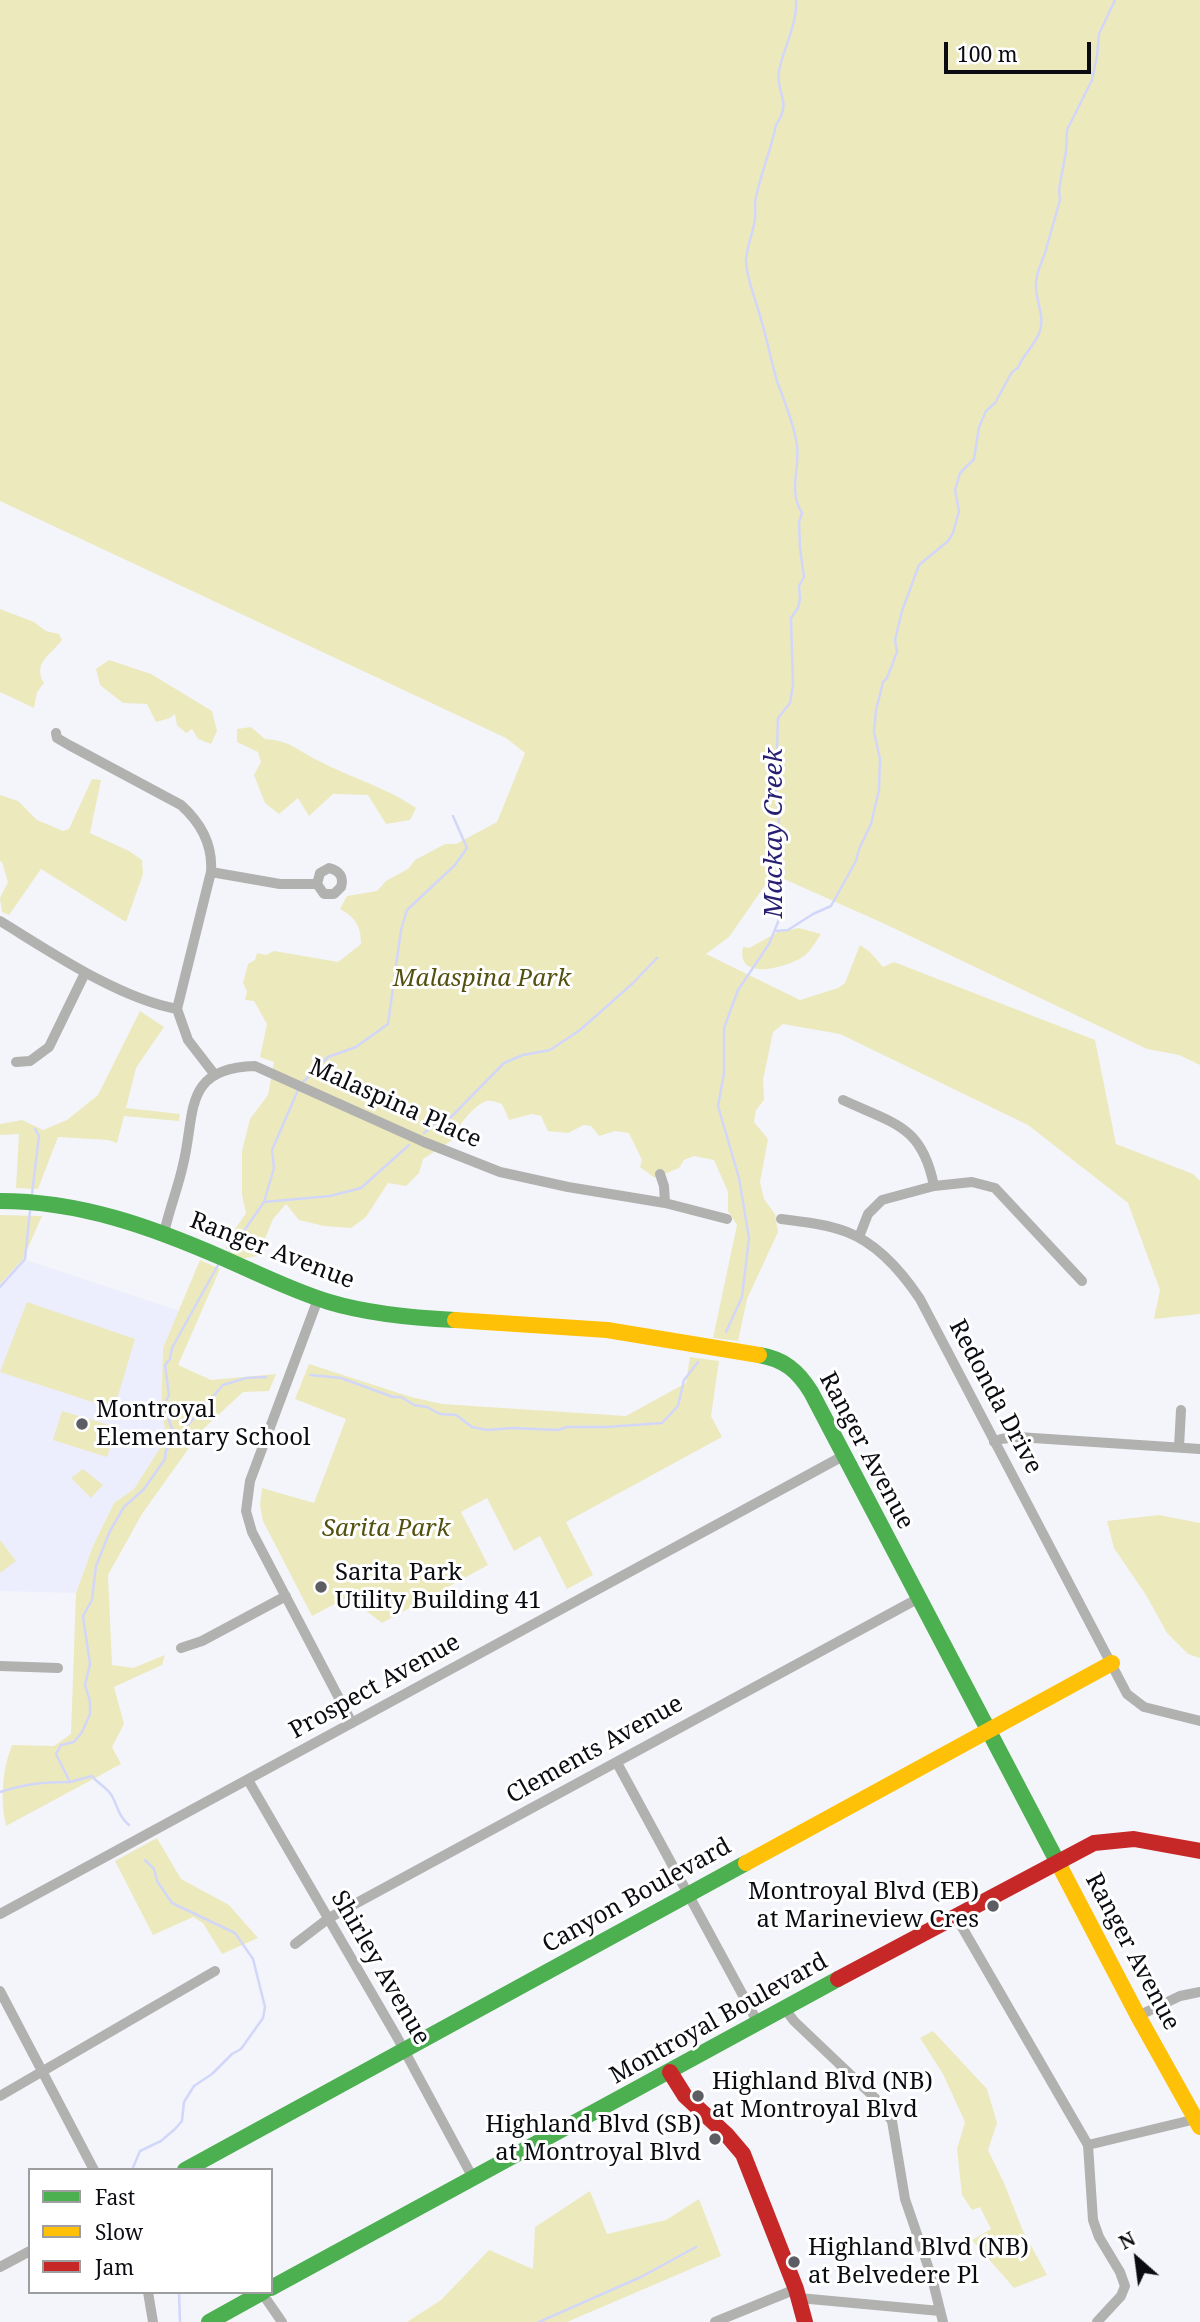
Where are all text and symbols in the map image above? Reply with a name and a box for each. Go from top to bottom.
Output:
scale bar [948,28,1095,72]
text: 100 m [957,40,1018,68]
water label: Mackay Creek [759,748,791,918]
park label: Malaspina Park [393,965,571,993]
street label: Malaspina Place [304,1053,486,1155]
street label: Ranger Avenue [186,1206,358,1296]
street label: Redonda Drive [942,1315,1048,1479]
street label: Ranger Avenue [812,1368,920,1534]
place label: Montroyal Elementary School [96,1396,311,1452]
marker: Montroyal Elementary School [74,1416,90,1432]
park label: Sarita Park [322,1515,450,1543]
place label: Sarita Park Utility Building 41 [335,1559,542,1615]
marker: Sarita Park Utility Building 41 [313,1579,329,1595]
street label: Prospect Avenue [285,1628,465,1746]
street label: Clements Avenue [502,1690,688,1810]
street label: Canyon Boulevard [538,1832,736,1960]
street label: Ranger Avenue [1078,1869,1186,2035]
place label: Montroyal Blvd (EB) at Marineview Cres [748,1878,979,1934]
street label: Shirley Avenue [324,1886,436,2050]
marker: Montroyal Blvd (EB) at Marineview Cres [985,1898,1001,1914]
street label: Montroyal Boulevard [605,1947,833,2091]
place label: Highland Blvd (NB) at Montroyal Blvd [712,2068,933,2124]
marker: Highland Blvd (NB) at Montroyal Blvd [690,2088,706,2104]
place label: Highland Blvd (SB) at Montroyal Blvd [485,2111,701,2167]
marker: Highland Blvd (SB) at Montroyal Blvd [707,2131,723,2147]
legend [28,2168,273,2294]
text: Fast [95,2183,135,2211]
text: Slow [95,2218,143,2246]
north arrow [1102,2224,1172,2294]
text: N [1114,2225,1140,2255]
place label: Highland Blvd (NB) at Belvedere Pl [808,2234,1029,2290]
text: Jam [95,2253,134,2281]
marker: Highland Blvd (NB) at Belvedere Pl [786,2254,802,2270]

